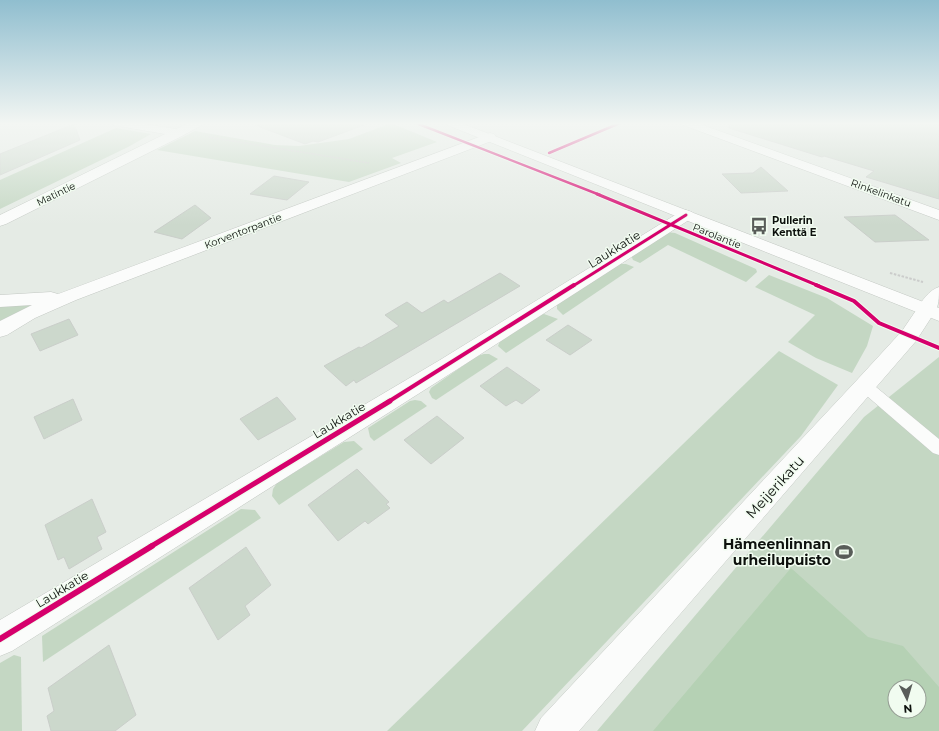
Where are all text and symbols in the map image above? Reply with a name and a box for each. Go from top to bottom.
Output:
street label: Rinkelinkatu [849,176,913,210]
street label: Matintie [34,179,78,209]
street label: Korventorpantie [203,210,283,252]
place label: Pullerin Kenttä E [772,214,817,239]
bus stop icon: Pullerin Kenttä E [749,216,769,236]
street label: Parolantie [691,220,743,252]
street label: Laukkatie [585,227,643,271]
street label: Laukkatie [310,398,368,442]
street label: Meijerikatu [742,452,808,522]
place label: Hämeenlinnan urheilupuisto [723,535,831,569]
sports icon: Hämeenlinnan urheilupuisto [834,542,854,562]
street label: Laukkatie [33,567,91,611]
north arrow [887,679,927,719]
text: N [903,702,913,716]

